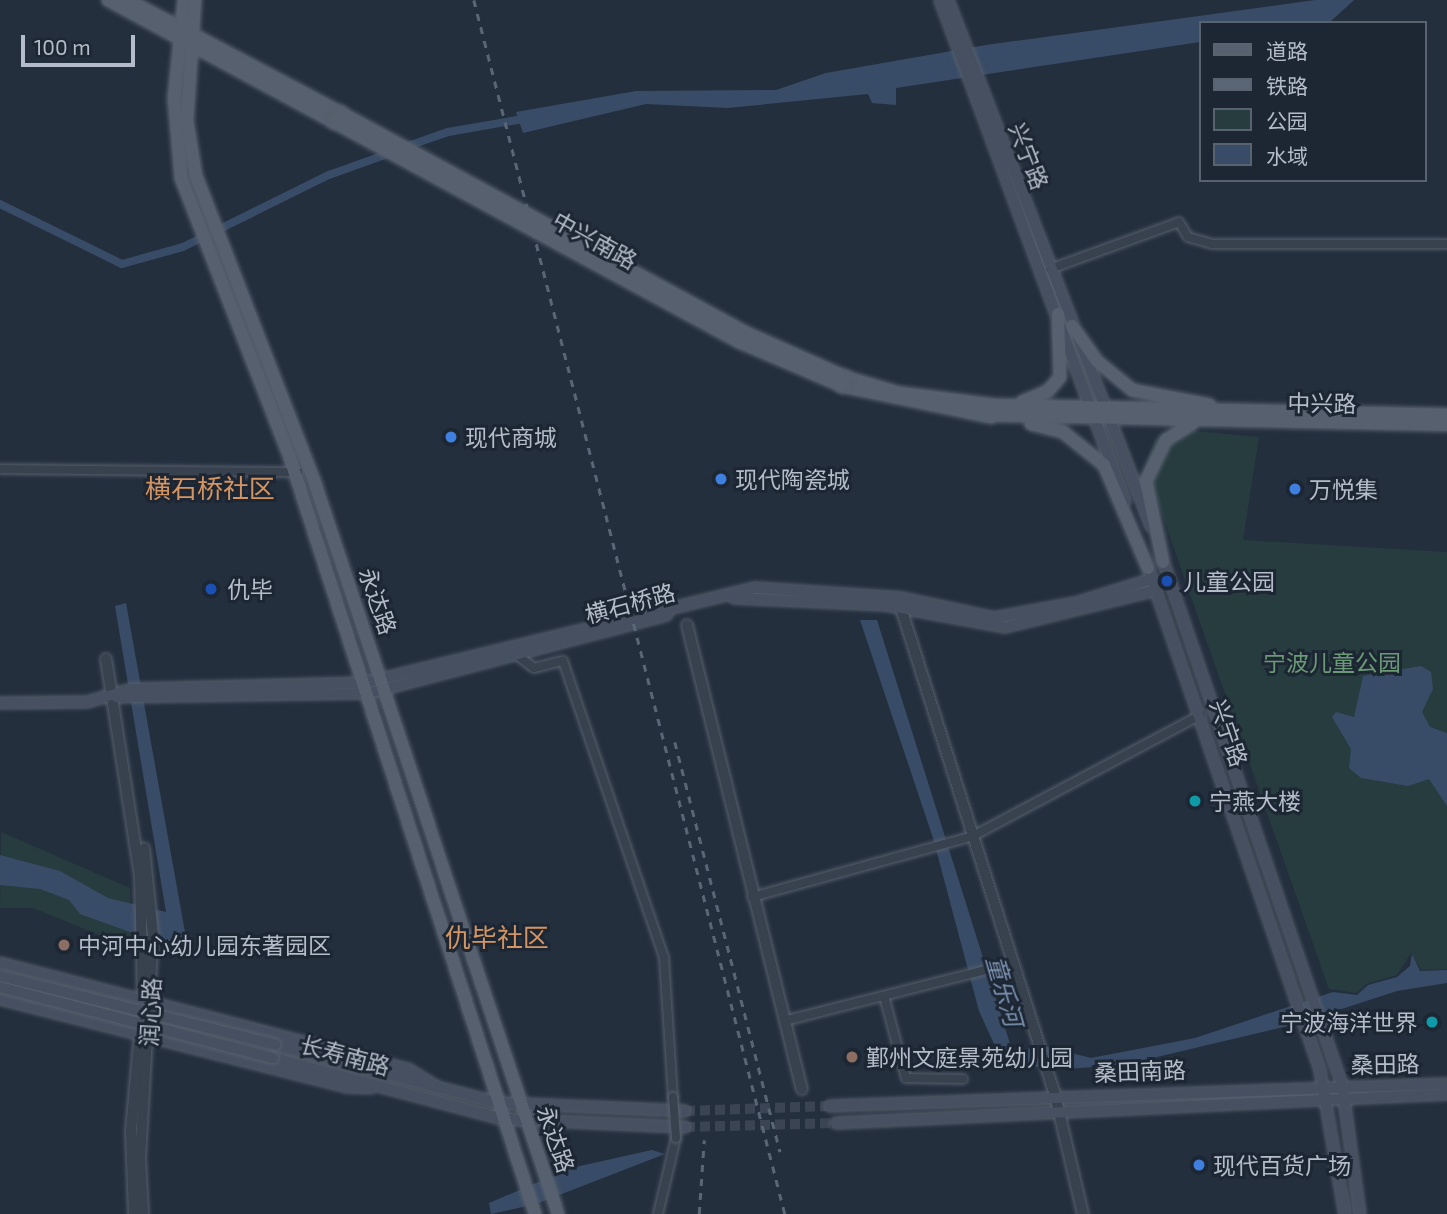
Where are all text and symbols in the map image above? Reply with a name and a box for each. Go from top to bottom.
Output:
scale bar [24,21,138,65]
legend [1198,21,1426,182]
text: 100 m [34,34,91,59]
text: 道路 [1266,38,1308,63]
text: 铁路 [1266,73,1308,98]
text: 公园 [1266,108,1308,133]
street label: 兴宁路 [1004,119,1054,193]
text: 水域 [1266,143,1308,168]
street label: 中兴南路 [548,206,642,274]
street label: 中兴路 [1287,389,1357,417]
place label: 现代商城 [465,423,557,451]
marker: 现代商城 [443,429,459,445]
place label: 现代陶瓷城 [735,465,850,493]
marker: 现代陶瓷城 [713,471,729,487]
district label: 横石桥社区 [145,472,275,504]
place label: 万悦集 [1309,475,1378,503]
marker: 万悦集 [1287,481,1303,497]
street label: 永达路 [354,564,402,638]
place label: 儿童公园 [1183,567,1275,595]
marker: 儿童公园 [1157,571,1177,591]
place label: 仇毕 [227,575,273,603]
street label: 横石桥路 [582,578,678,628]
marker: 仇毕 [201,579,221,599]
park label: 宁波儿童公园 [1263,648,1401,676]
street label: 兴宁路 [1205,696,1253,770]
place label: 宁燕大楼 [1209,787,1301,815]
marker: 宁燕大楼 [1187,793,1203,809]
district label: 仇毕社区 [445,921,549,953]
place label: 中河中心幼儿园东著园区 [78,931,331,959]
marker: 中河中心幼儿园东著园区 [56,937,72,953]
water label: 童乐河 [981,952,1029,1030]
street label: 润心路 [134,977,166,1047]
place label: 宁波海洋世界 [1280,1008,1418,1036]
marker: 宁波海洋世界 [1424,1014,1440,1030]
street label: 长寿南路 [297,1030,393,1080]
place label: 鄞州文庭景苑幼儿园 [866,1043,1073,1071]
marker: 鄞州文庭景苑幼儿园 [844,1049,860,1065]
street label: 桑田路 [1350,1050,1420,1078]
street label: 桑田南路 [1094,1056,1186,1086]
street label: 永达路 [532,1102,580,1176]
place label: 现代百货广场 [1213,1151,1351,1179]
marker: 现代百货广场 [1191,1157,1207,1173]

